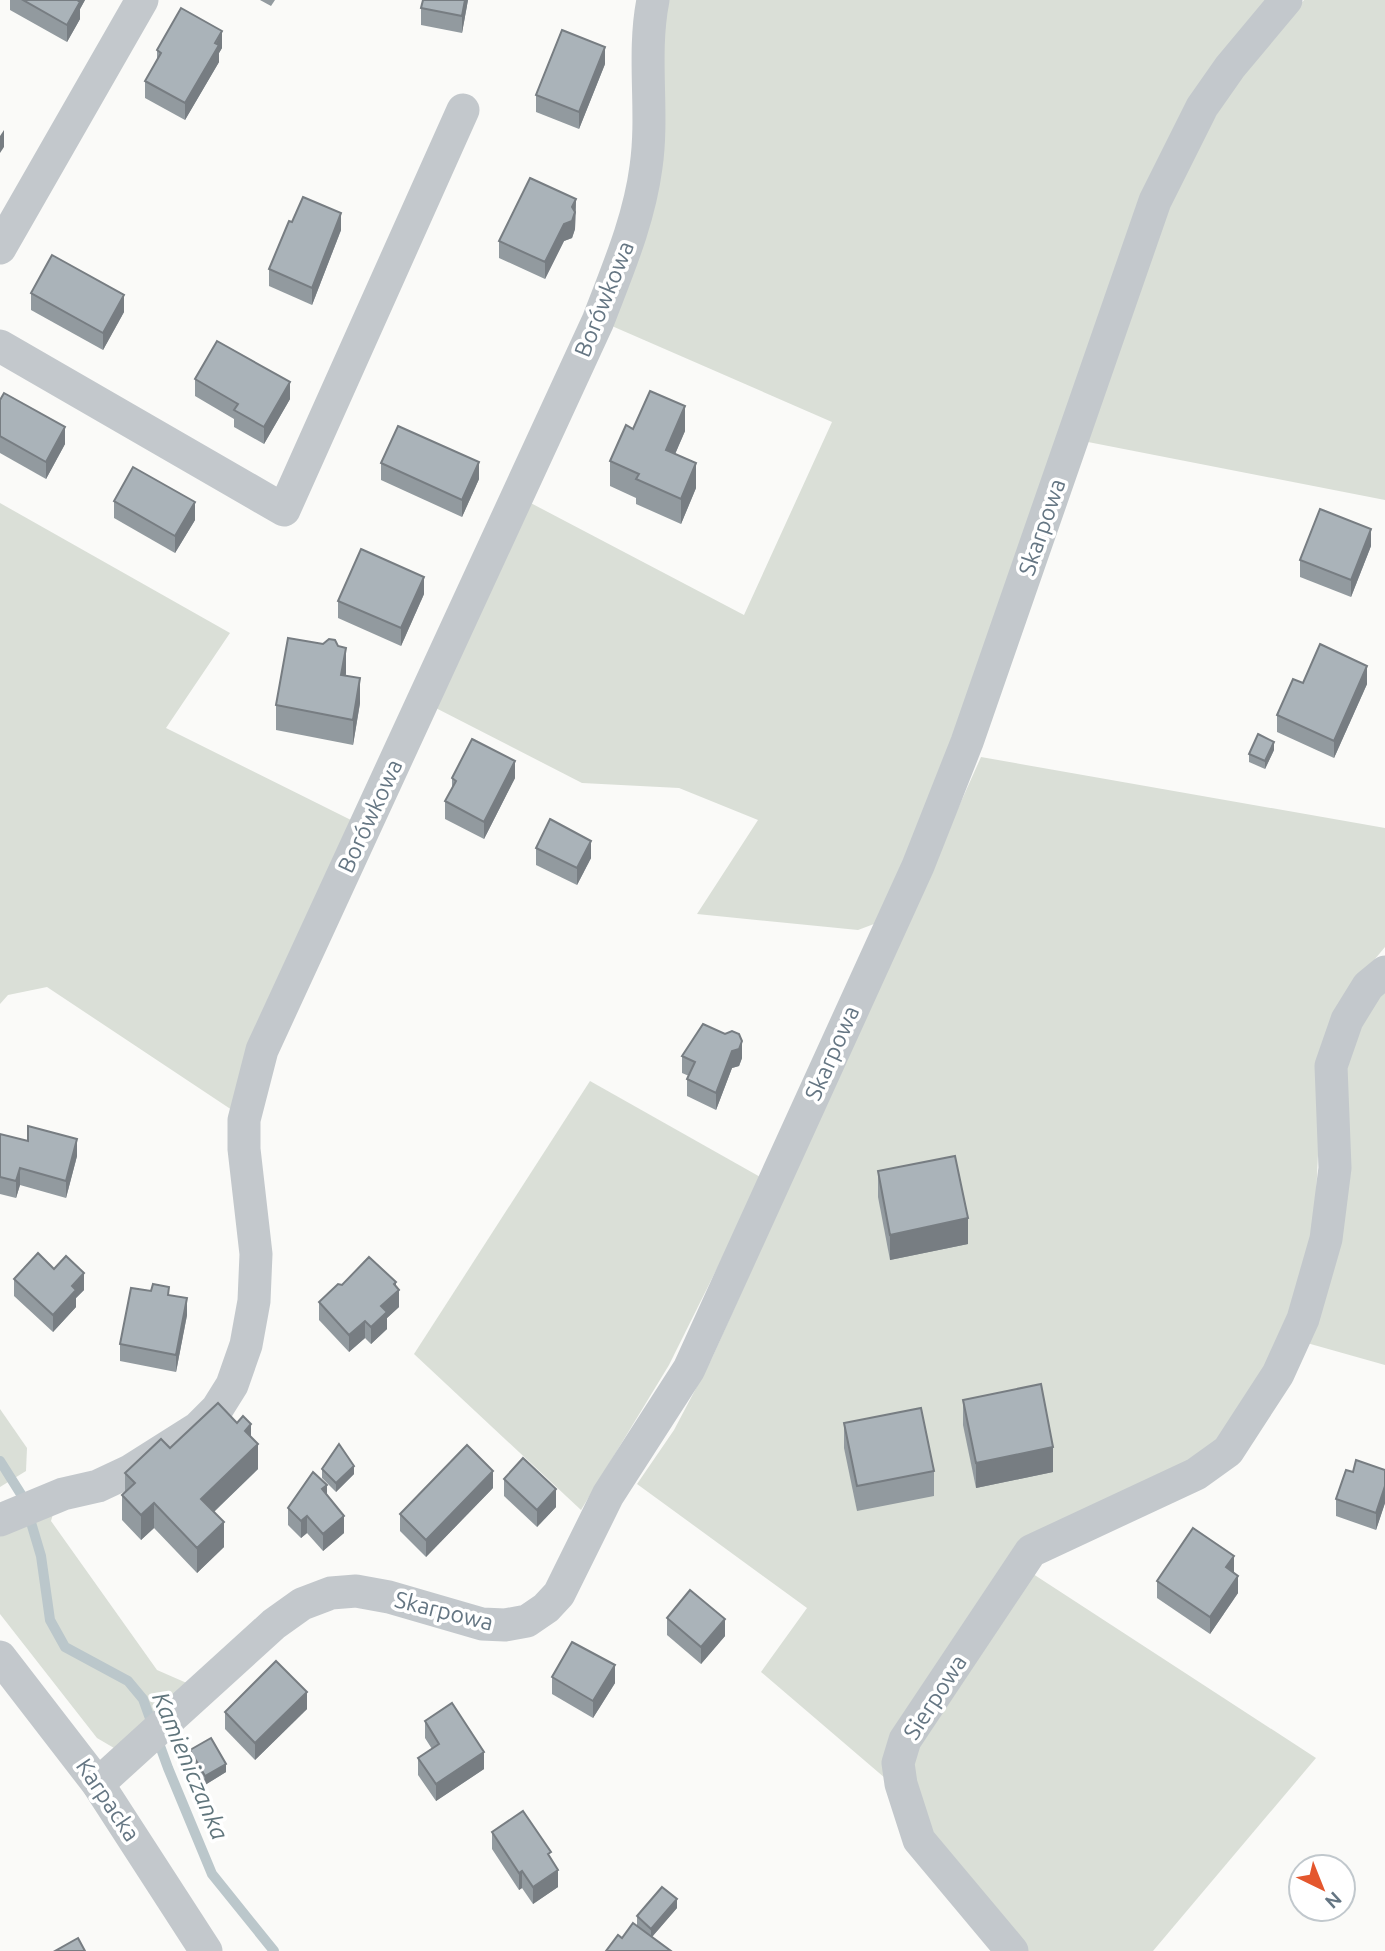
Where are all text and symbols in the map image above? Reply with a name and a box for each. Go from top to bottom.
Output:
street label: Borówkowa [569,237,638,360]
street label: Skarpowa [1013,475,1070,579]
street label: Borówkowa [332,755,407,876]
street label: Skarpowa [800,1002,863,1104]
street label: Skarpowa [392,1586,496,1635]
street label: Sierpowa [898,1650,971,1744]
water label: Kamieniczanka [147,1688,234,1844]
street label: Karpacka [72,1754,145,1846]
north arrow [1287,1853,1357,1923]
text: N [1321,1888,1346,1913]

